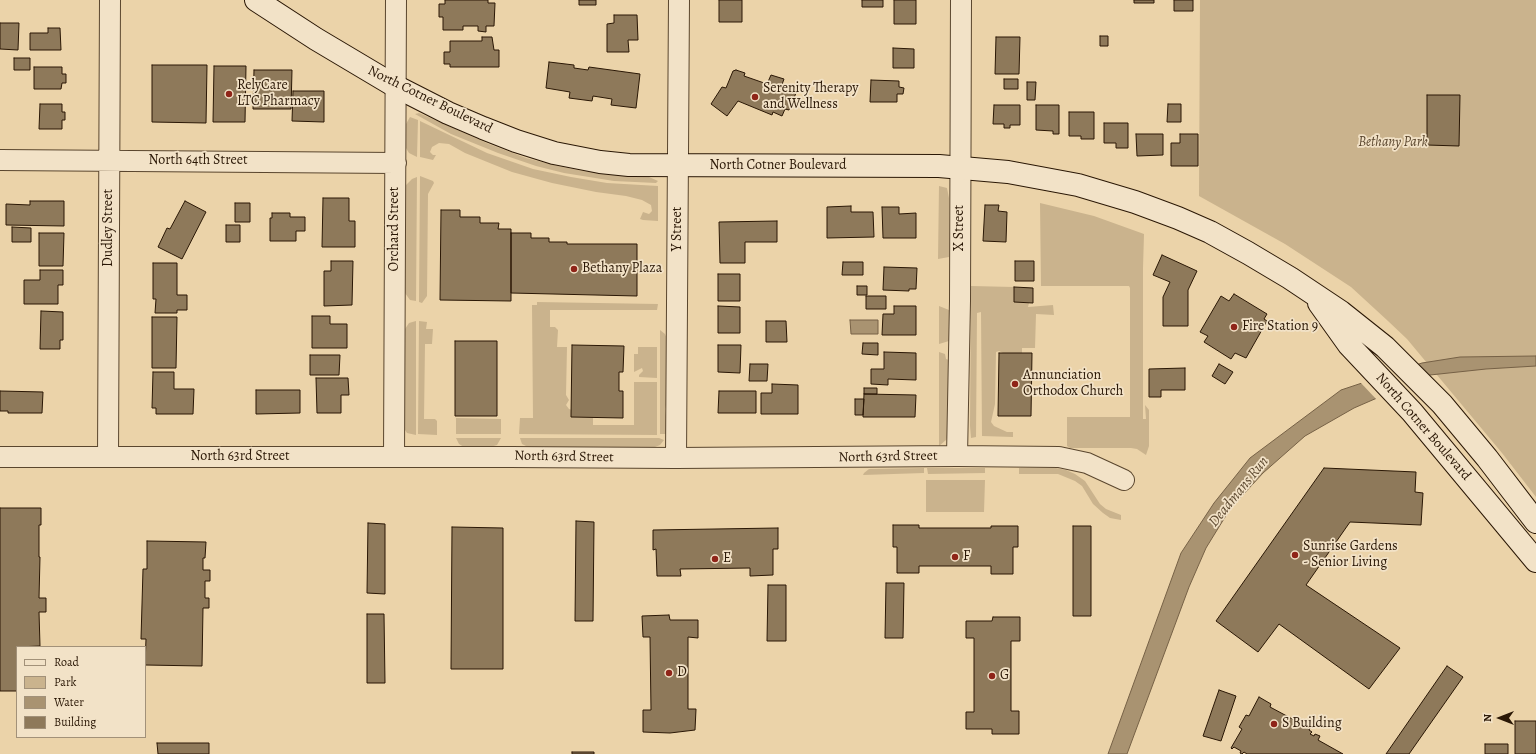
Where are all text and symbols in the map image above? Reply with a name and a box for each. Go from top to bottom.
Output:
street label: North Cotner Boulevard [365,62,495,138]
place label: RelyCare LTC Pharmacy [237,78,320,110]
place label: Serenity Therapy and Wellness [763,81,858,114]
marker: RelyCare LTC Pharmacy [224,89,234,99]
marker: Serenity Therapy and Wellness [750,92,760,102]
park label: Bethany Park [1358,135,1428,151]
street label: North 64th Street [148,153,248,169]
street label: North Cotner Boulevard [710,158,846,174]
street label: Orchard Street [387,187,403,271]
street label: Dudley Street [101,189,117,267]
street label: X Street [952,205,968,251]
street label: Y Street [670,207,686,251]
place label: Bethany Plaza [582,261,662,277]
marker: Bethany Plaza [569,264,579,274]
place label: Fire Station 9 [1242,319,1318,335]
marker: Fire Station 9 [1229,322,1239,332]
place label: Annunciation Orthodox Church [1023,368,1123,400]
street label: North Cotner Boulevard [1372,370,1474,484]
marker: Annunciation Orthodox Church [1010,379,1020,389]
street label: North 63rd Street [514,448,614,466]
street label: North 63rd Street [838,448,938,466]
street label: North 63rd Street [190,449,290,465]
water label: Deadmans Run [1205,453,1273,531]
place label: Sunrise Gardens - Senior Living [1303,539,1398,572]
place label: F [963,549,970,565]
marker: Sunrise Gardens - Senior Living [1290,550,1300,560]
place label: E [723,551,731,567]
marker: F [950,552,960,562]
marker: E [710,554,720,564]
legend [16,646,146,738]
text: Road [54,654,79,670]
place label: D [677,665,687,681]
marker: D [664,668,674,678]
place label: G [1000,668,1009,684]
marker: G [987,671,997,681]
text: Park [54,674,77,690]
text: Water [54,694,84,710]
north arrow [1480,698,1520,738]
text: Building [54,714,96,730]
text: N [1480,714,1495,722]
place label: S Building [1282,716,1342,732]
marker: S Building [1269,719,1279,729]

